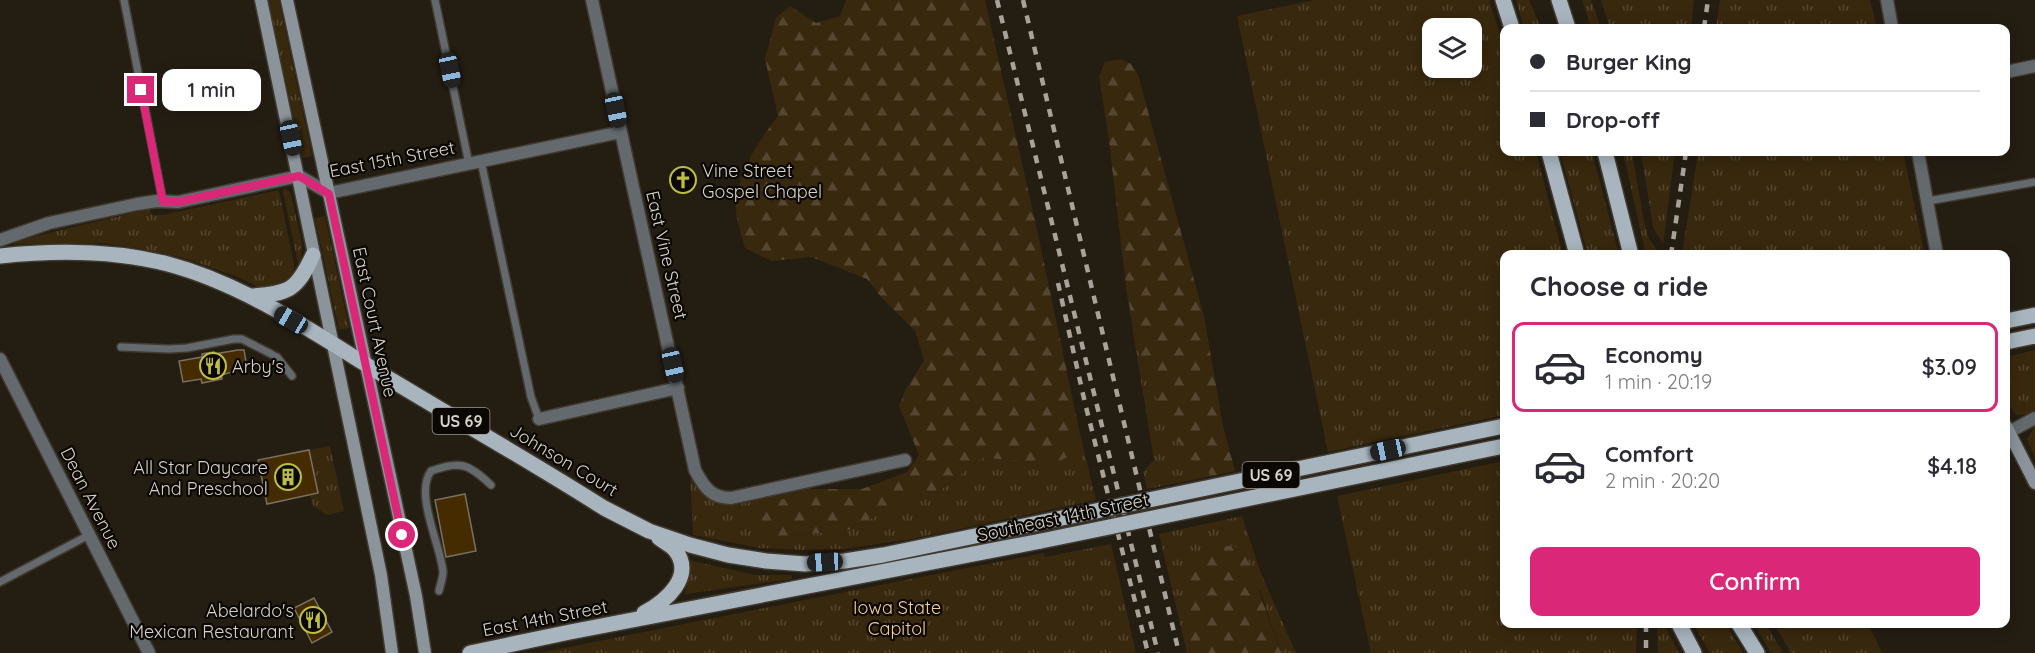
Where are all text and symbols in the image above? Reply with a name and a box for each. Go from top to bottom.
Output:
map controls [1422,18,1482,78]
button: layers [1422,18,1482,78]
text: Burger King [1566,48,1692,76]
car [437,51,463,89]
callout: 1 min [162,69,261,111]
route end [127,76,154,103]
text: 1 min [188,77,235,102]
car [603,91,629,129]
text: Drop-off [1566,106,1660,134]
car [278,119,304,157]
street label: East 15th Street [327,136,457,182]
place label: Vine Street Gospel Chapel [702,159,822,203]
church icon: Vine Street Gospel Chapel [668,165,698,195]
street label: East Vine Street [641,189,693,321]
street label: East Court Avenue [348,245,402,399]
text: Choose a ride [1530,269,1708,303]
car [271,303,311,337]
icon: car [1533,340,1587,394]
text: Economy [1605,341,1703,369]
car [660,345,686,385]
restaurant icon: Arby's [198,351,228,381]
text: $3.09 [1922,353,1977,381]
place label: Arby's [232,355,284,378]
text: 1 min · 20:19 [1605,369,1712,394]
road number: US 69 [432,408,490,434]
street label: Johnson Court [506,419,622,501]
car [1369,437,1407,463]
icon: car [1533,439,1587,493]
text: Comfort [1605,440,1694,468]
street label: Dean Avenue [56,443,126,553]
text: $4.18 [1927,452,1977,480]
place label: All Star Daycare And Preschool [133,456,268,500]
building icon: All Star Daycare And Preschool [273,462,303,492]
road number: US 69 [1242,462,1300,488]
text: 2 min · 20:20 [1605,468,1720,493]
street label: Southeast 14th Street [975,488,1151,546]
route start [388,521,415,548]
button: Confirm [1530,547,1980,616]
car [807,552,843,572]
street label: East 14th Street [481,595,609,641]
park label: Iowa State Capitol [853,596,941,640]
place label: Abelardo's Mexican Restaurant [129,599,294,643]
restaurant icon: Abelardo's Mexican Restaurant [298,605,328,635]

